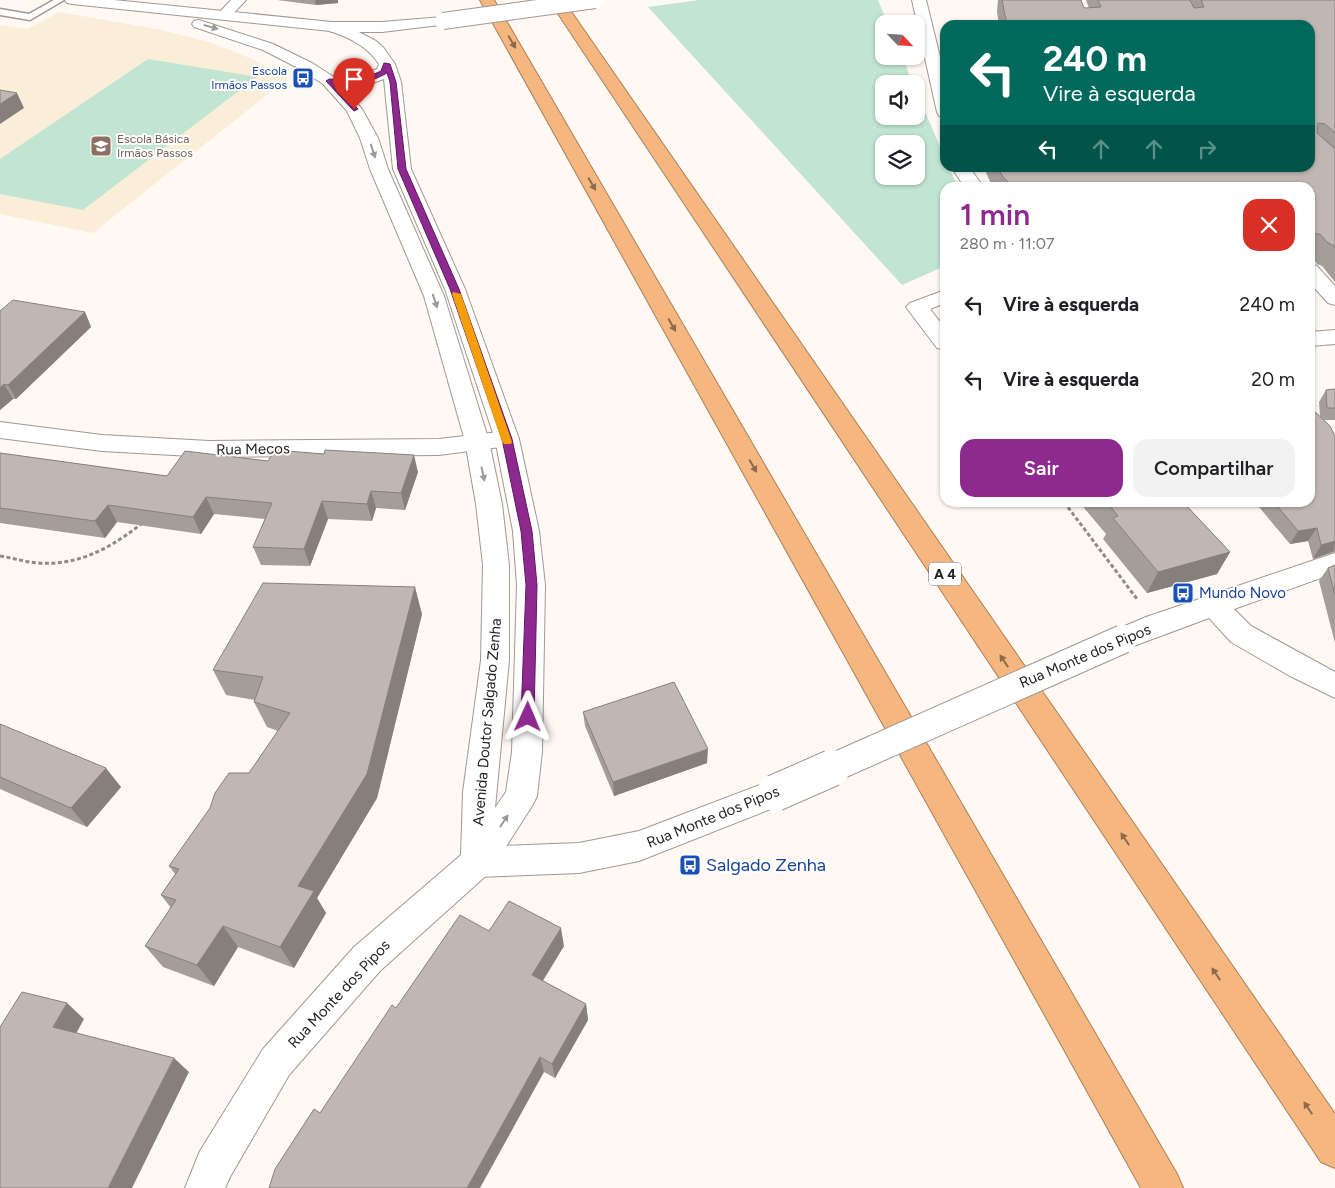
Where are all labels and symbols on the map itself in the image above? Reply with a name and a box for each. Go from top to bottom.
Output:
north arrow [875,15,925,65]
one-way arrow [203,24,218,32]
one-way arrow [507,36,516,49]
pin [333,58,375,109]
place label: Escola Irmãos Passos [211,64,287,92]
bus stop icon: Escola Irmãos Passos [291,66,315,90]
place label: Escola Básica Irmãos Passos [117,132,193,160]
school or university icon: Escola Básica Irmãos Passos [89,134,113,158]
one-way arrow [369,144,377,159]
one-way arrow [588,176,596,191]
one-way arrow [431,294,439,309]
one-way arrow [668,318,677,331]
street label: Rua Mecos [216,439,290,459]
one-way arrow [748,460,757,473]
one-way arrow [480,467,488,483]
road number: A 4 [929,562,961,586]
bus stop icon: Mundo Novo [1171,581,1195,605]
place label: Mundo Novo [1199,584,1286,602]
street label: Avenida Doutor Salgado Zenha [469,617,505,827]
street label: Rua Monte dos Pipos [1016,620,1154,692]
one-way arrow [1000,655,1009,668]
position arrow [501,690,553,742]
street label: Rua Monte dos Pipos [644,782,782,852]
one-way arrow [499,814,509,828]
one-way arrow [1120,832,1130,846]
bus stop icon: Salgado Zenha [678,853,702,877]
place label: Salgado Zenha [706,854,826,876]
street label: Rua Monte dos Pipos [284,936,394,1052]
one-way arrow [1211,967,1221,980]
one-way arrow [1303,1101,1313,1115]

